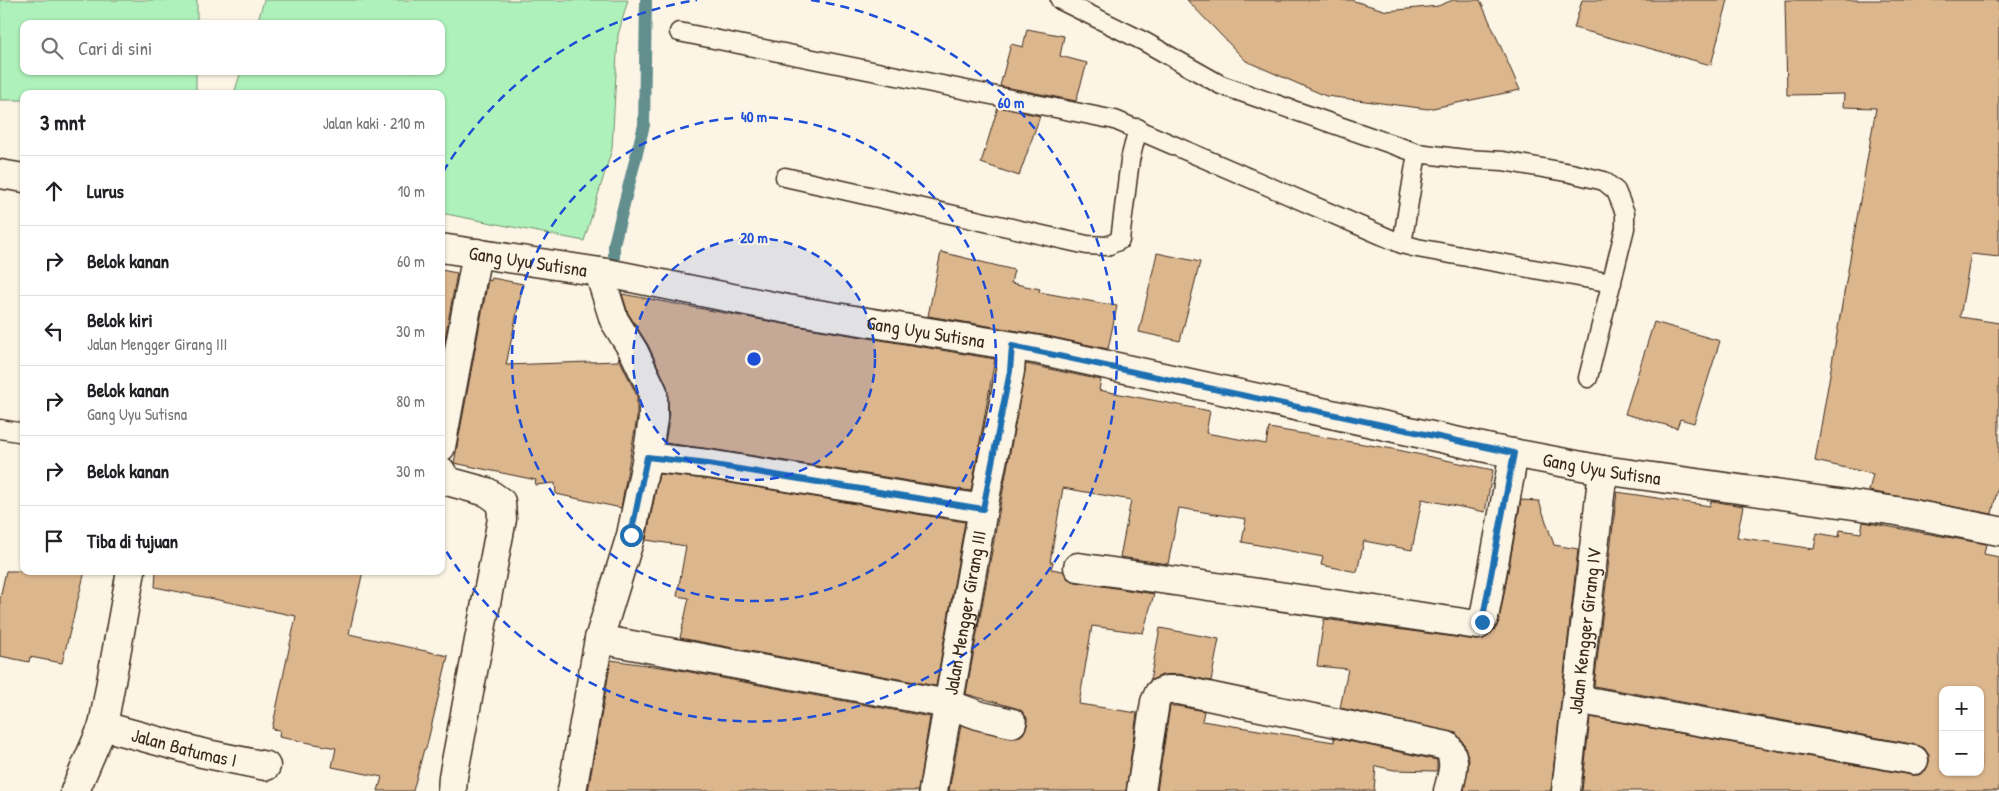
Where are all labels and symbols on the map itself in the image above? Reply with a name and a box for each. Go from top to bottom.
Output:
text: 60 m [998,92,1024,113]
text: 40 m [741,106,767,127]
text: 20 m [740,227,768,248]
street label: Gang Uyu Sutisna [467,239,589,283]
street label: Gang Uyu Sutisna [865,309,987,354]
centre of rings [745,350,763,368]
street label: Gang Uyu Sutisna [1541,446,1663,491]
route start [620,524,643,547]
street label: Jalan Mengger Girang III [937,528,992,697]
street label: Jalan Kengger Girang IV [1562,546,1607,716]
route end [1471,611,1494,634]
street label: Jalan Batumas I [129,721,239,773]

